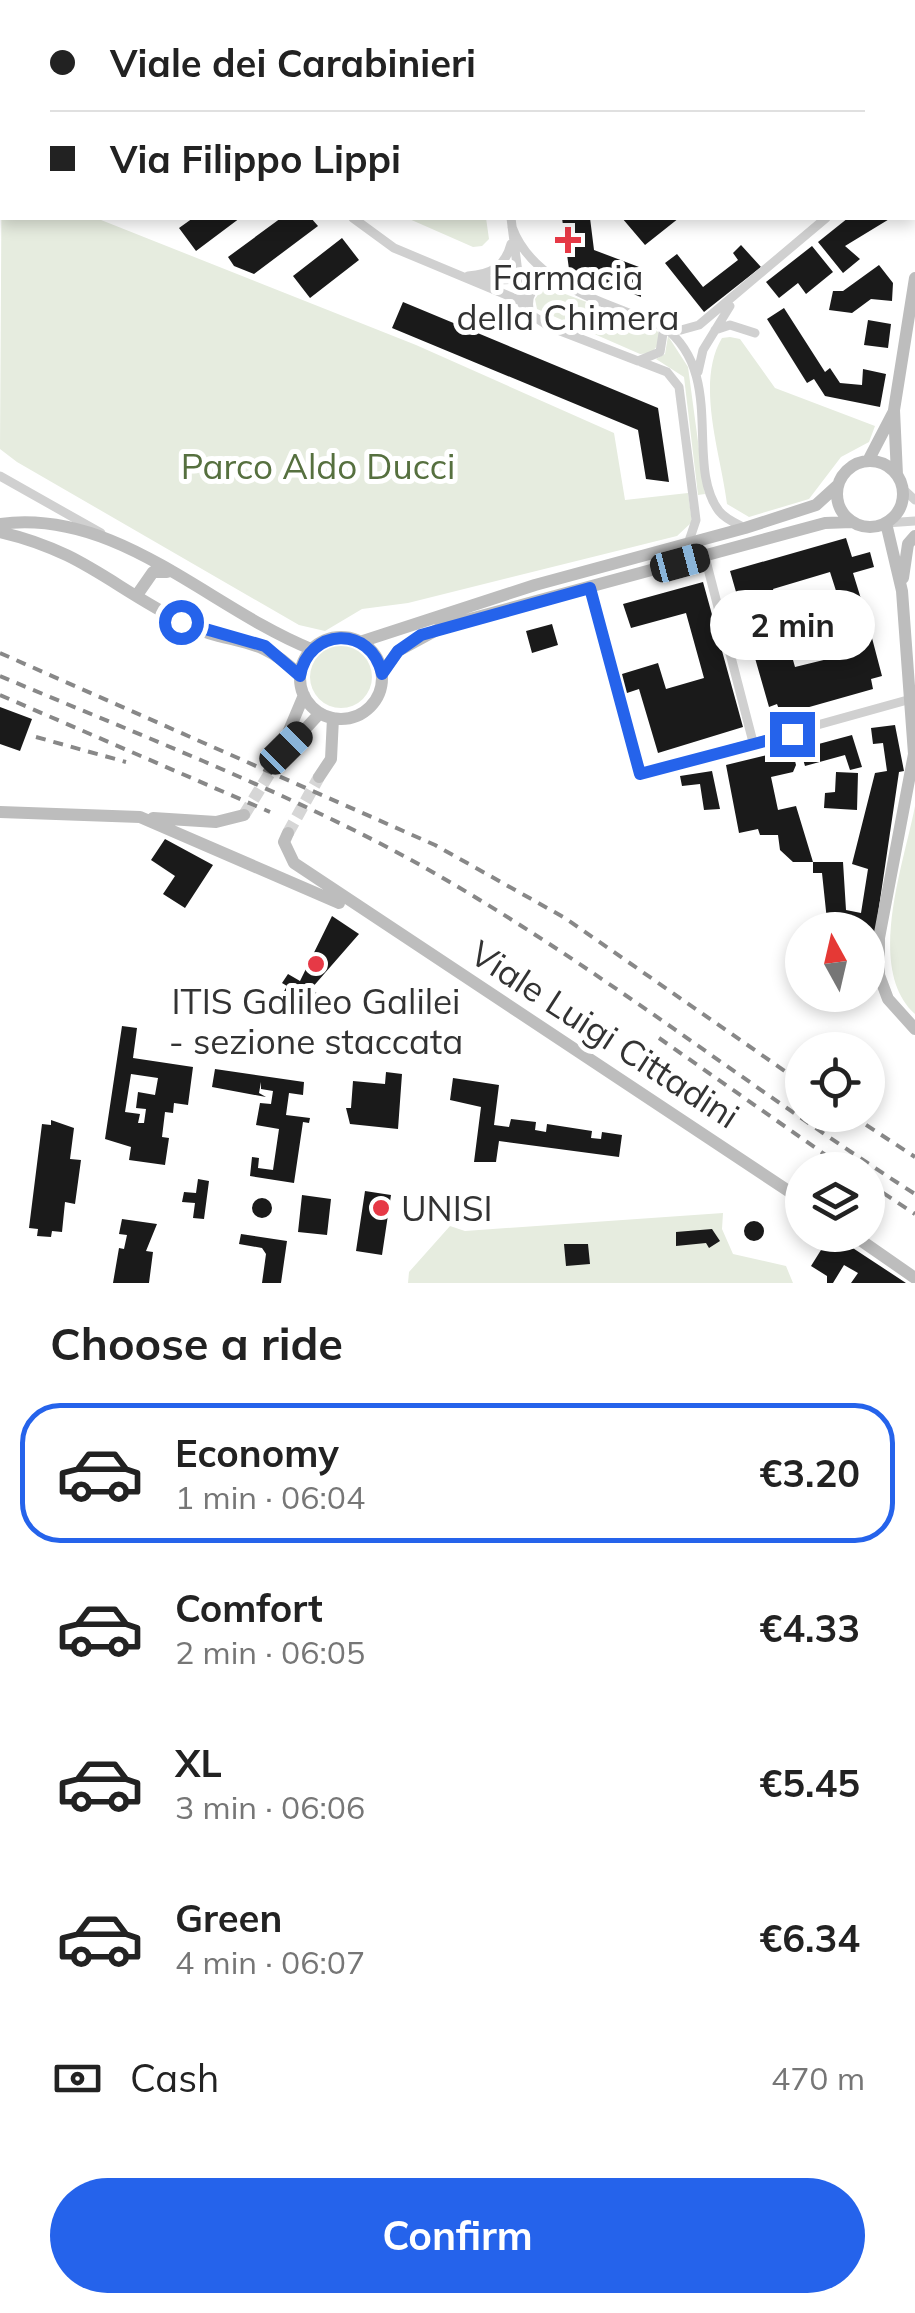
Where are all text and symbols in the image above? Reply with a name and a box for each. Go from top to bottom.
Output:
text: Viale dei Carabinieri [110,39,476,87]
text: Via Filippo Lippi [110,135,401,183]
marker: Farmacia della Chimera [557,229,579,251]
place label: Farmacia della Chimera [457,255,679,339]
park label: Parco Aldo Ducci [181,444,455,488]
car [647,541,713,585]
callout: 2 min [710,589,874,659]
route start [159,600,204,645]
text: 2 min [750,605,835,645]
route end [770,712,815,757]
car [254,716,318,780]
north arrow [785,912,885,1012]
map controls [785,912,885,1252]
street label: Viale Luigi Cittadini [462,931,748,1137]
marker: ITIS Galileo Galilei - sezione staccata [305,953,327,975]
place label: ITIS Galileo Galilei - sezione staccata [169,979,463,1063]
button: locate [785,1032,885,1132]
button: layers [785,1152,885,1252]
place label: UNISI [401,1186,493,1230]
marker: UNISI [370,1197,392,1219]
text: Choose a ride [50,1315,343,1371]
icon: car [55,1428,145,1518]
text: Economy [175,1429,339,1477]
text: €3.20 [759,1449,860,1497]
text: 1 min · 06:04 [175,1477,365,1517]
icon: car [55,1583,145,1673]
text: Comfort [175,1584,323,1632]
text: €4.33 [759,1604,860,1652]
text: 2 min · 06:05 [175,1632,365,1672]
icon: car [55,1738,145,1828]
text: XL [175,1739,222,1787]
text: €5.45 [759,1759,860,1807]
text: 3 min · 06:06 [175,1787,365,1827]
icon: car [55,1893,145,1983]
text: Green [175,1894,282,1942]
text: €6.34 [759,1914,860,1962]
text: 4 min · 06:07 [175,1942,365,1982]
icon: cash [50,2051,105,2106]
text: Cash [130,2054,219,2102]
text: 470 m [771,2058,865,2098]
button: Confirm [50,2178,865,2293]

